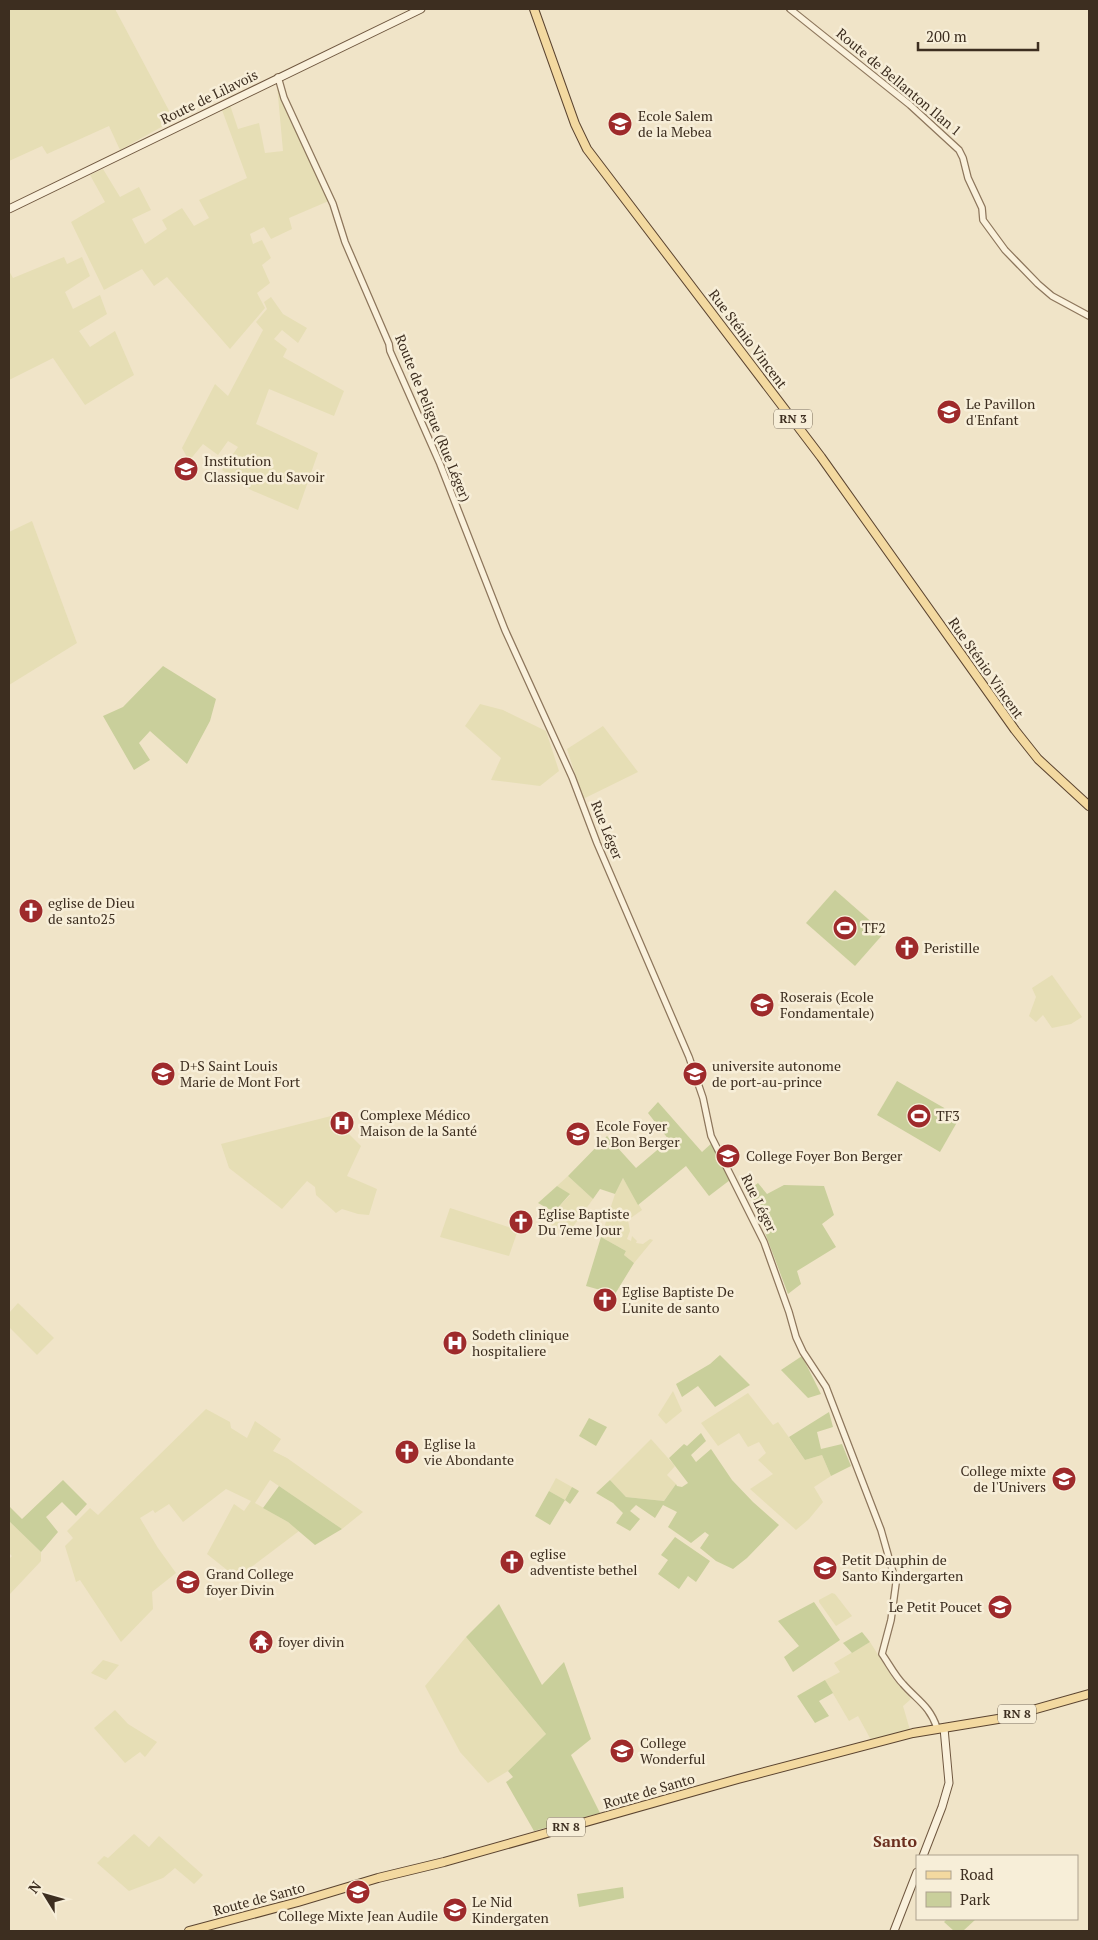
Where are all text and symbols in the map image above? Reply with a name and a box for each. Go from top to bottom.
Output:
scale bar [918,20,1038,52]
street label: Route de Bellanton Ilan 1 [833,24,966,140]
text: 200 m [926,26,967,46]
street label: Route de Lilavois [157,65,261,128]
place label: Ecole Salem de la Mebea [638,106,713,141]
school or university icon: Ecole Salem de la Mebea [607,111,633,137]
street label: Rue Sténio Vincent [705,285,792,393]
street label: Route de Peligue (Rue Léger) [391,331,476,504]
place label: Le Pavillon d'Enfant [966,394,1036,429]
school or university icon: Le Pavillon d'Enfant [936,399,962,425]
road number: RN 3 [774,409,812,428]
place label: Institution Classique du Savoir [204,451,325,486]
school or university icon: Institution Classique du Savoir [173,456,199,482]
street label: Rue Sténio Vincent [944,613,1029,723]
street label: Rue Léger [587,798,628,863]
place label: eglise de Dieu de santo25 [48,893,135,928]
church icon: eglise de Dieu de santo25 [18,898,44,924]
sports icon: TF2 [832,915,858,941]
place label: TF2 [862,918,886,937]
church icon: Peristille [894,935,920,961]
place label: Peristille [924,938,980,957]
place label: Roserais (Ecole Fondamentale) [780,987,874,1022]
school or university icon: Roserais (Ecole Fondamentale) [749,992,775,1018]
place label: D+S Saint Louis Marie de Mont Fort [180,1056,301,1091]
place label: universite autonome de port-au-prince [712,1056,841,1091]
school or university icon: D+S Saint Louis Marie de Mont Fort [150,1061,176,1087]
school or university icon: universite autonome de port-au-prince [682,1061,708,1087]
sports icon: TF3 [906,1103,932,1129]
place label: Complexe Médico Maison de la Santé [360,1105,477,1140]
place label: TF3 [936,1106,960,1125]
hospital icon: Complexe Médico Maison de la Santé [329,1110,355,1136]
place label: Ecole Foyer le Bon Berger [596,1116,680,1151]
school or university icon: Ecole Foyer le Bon Berger [565,1121,591,1147]
school or university icon: College Foyer Bon Berger [715,1143,741,1169]
place label: College Foyer Bon Berger [746,1146,903,1165]
street label: Rue Léger [737,1171,782,1235]
place label: Eglise Baptiste Du 7eme Jour [538,1204,630,1239]
church icon: Eglise Baptiste Du 7eme Jour [508,1209,534,1235]
place label: Eglise Baptiste De L'unite de santo [622,1282,734,1317]
church icon: Eglise Baptiste De L'unite de santo [592,1287,618,1313]
place label: Sodeth clinique hospitaliere [472,1325,569,1360]
hospital icon: Sodeth clinique hospitaliere [442,1330,468,1356]
place label: Eglise la vie Abondante [423,1434,514,1469]
church icon: Eglise la vie Abondante [394,1439,420,1465]
place label: College mixte de l'Univers [961,1461,1046,1496]
school or university icon: College mixte de l'Univers [1051,1466,1077,1492]
place label: eglise adventiste bethel [530,1544,638,1579]
church icon: eglise adventiste bethel [499,1549,525,1575]
place label: Petit Dauphin de Santo Kindergarten [842,1550,964,1585]
school or university icon: Petit Dauphin de Santo Kindergarten [812,1555,838,1581]
place label: Grand College foyer Divin [206,1564,294,1599]
school or university icon: Grand College foyer Divin [175,1569,201,1595]
school or university icon: Le Petit Poucet [987,1594,1013,1620]
place label: Le Petit Poucet [889,1597,983,1616]
temple icon: foyer divin [248,1629,274,1655]
place label: foyer divin [278,1632,345,1651]
road number: RN 8 [998,1705,1036,1724]
place label: College Wonderful [640,1733,705,1768]
school or university icon: College Wonderful [609,1738,635,1764]
street label: Route de Santo [601,1768,697,1813]
road number: RN 8 [547,1818,585,1836]
district label: Santo [873,1830,918,1852]
legend [916,1855,1078,1920]
text: Road [960,1864,993,1884]
north arrow [20,1870,70,1920]
text: N [23,1877,45,1897]
street label: Route de Santo [211,1877,307,1920]
school or university icon: College Mixte Jean Audile [345,1879,371,1905]
text: Park [960,1889,990,1909]
place label: Le Nid Kindergaten [472,1892,549,1927]
school or university icon: Le Nid Kindergaten [442,1897,468,1923]
place label: College Mixte Jean Audile [278,1906,438,1925]

